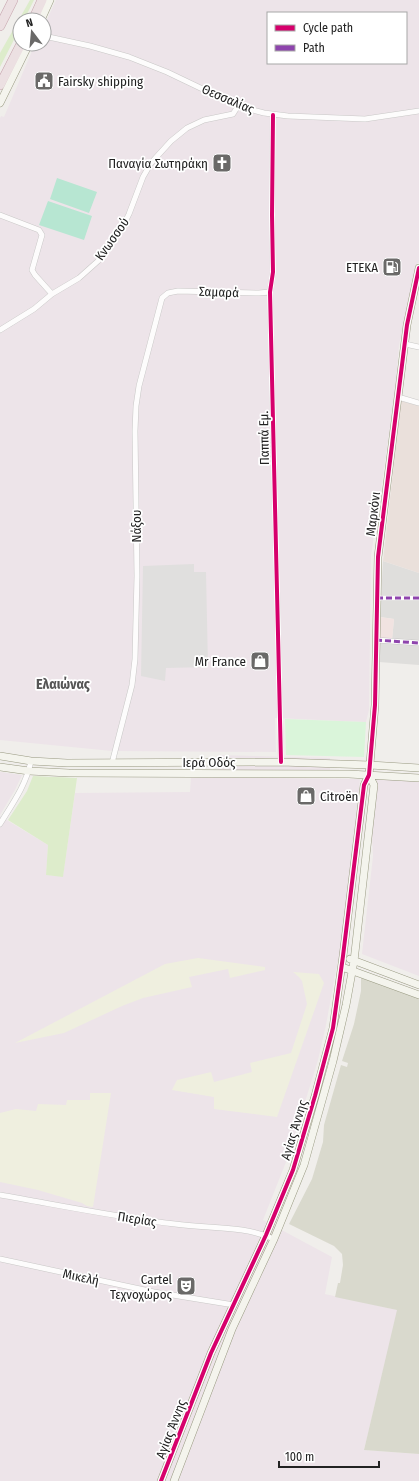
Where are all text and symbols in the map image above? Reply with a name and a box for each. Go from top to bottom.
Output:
north arrow [12,12,52,52]
legend [267,12,407,64]
text: N [24,16,34,30]
text: Cycle path [303,21,353,35]
text: Path [303,41,325,55]
public building icon: Fairsky shipping [33,70,55,92]
place label: Fairsky shipping [58,74,144,89]
street label: Θεσσαλίας [200,81,257,117]
church icon: Παναγία Σωτηράκη [211,152,233,174]
place label: Παναγία Σωτηράκη [108,156,208,171]
street label: Κνωσσού [92,215,132,263]
fuel station icon: ΕΤΕΚΑ [381,256,403,278]
place label: ΕΤΕΚΑ [346,260,378,275]
street label: Σαμαρά [199,284,239,300]
street label: Παππά Εμ. [256,411,272,465]
street label: Μαρκόνι [363,491,383,537]
street label: Νάξου [129,510,144,542]
shop icon: Mr France [249,650,271,672]
place label: Mr France [195,654,246,669]
district label: Ελαιώνας [36,676,91,693]
street label: Ιερά Οδός [182,755,236,770]
shop icon: Citroën [295,785,317,807]
place label: Citroën [320,789,358,804]
street label: Αγίας Άννης [278,1098,310,1162]
street label: Πιερίας [117,1209,158,1230]
street label: Μικελή [61,1266,101,1288]
place label: Cartel Τεχνοχώρος [110,1272,173,1302]
theatre icon: Cartel Τεχνοχώρος [175,1275,197,1297]
street label: Αγίας Άννης [153,1397,189,1461]
scale bar [279,1443,379,1469]
text: 100 m [285,1450,314,1464]

